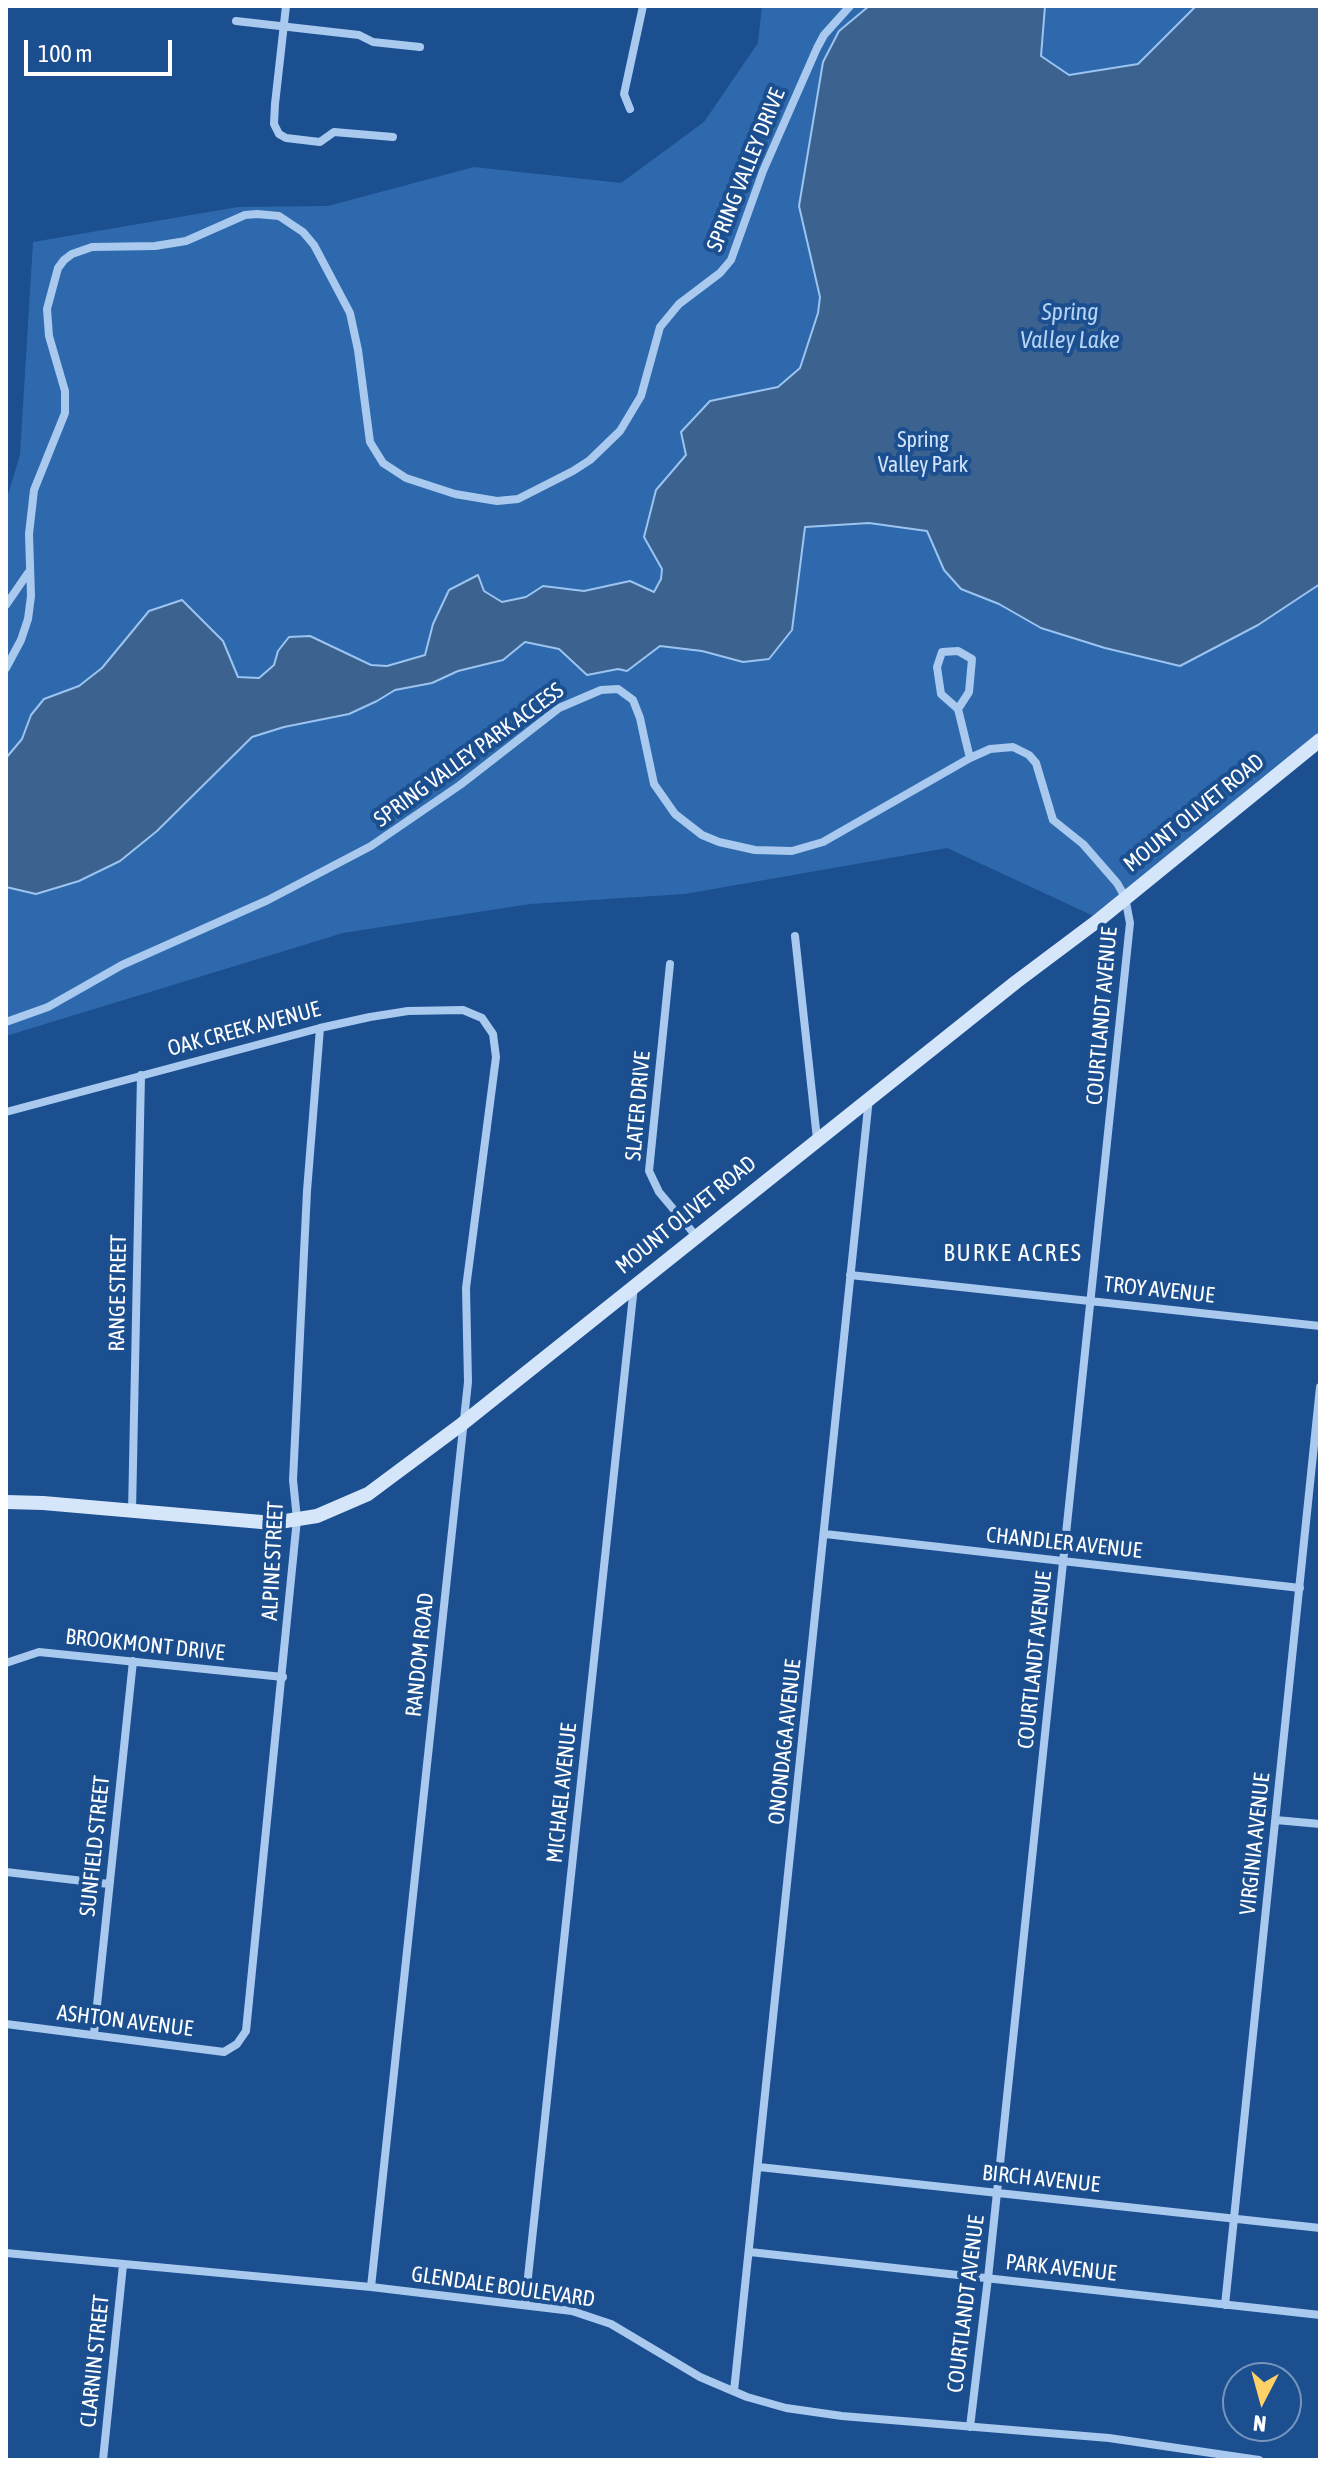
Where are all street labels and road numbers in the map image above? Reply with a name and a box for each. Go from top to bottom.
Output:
street label: SPRING VALLEY DRIVE [701,85,791,255]
street label: SPRING VALLEY PARK ACCESS [369,677,569,833]
street label: MOUNT OLIVET ROAD [1119,748,1269,878]
street label: COURTLANDT AVENUE [1081,926,1123,1106]
street label: OAK CREEK AVENUE [165,996,323,1062]
street label: SLATER DRIVE [620,1050,656,1162]
street label: MOUNT OLIVET ROAD [611,1150,761,1280]
street label: RANGE STREET [104,1234,132,1352]
street label: TROY AVENUE [1102,1271,1216,1309]
street label: ALPINE STREET [257,1501,289,1621]
street label: CHANDLER AVENUE [985,1522,1143,1564]
street label: COURTLANDT AVENUE [1013,1570,1057,1750]
street label: RANDOM ROAD [400,1592,440,1718]
street label: BROOKMONT DRIVE [64,1624,226,1666]
street label: ONONDAGA AVENUE [763,1658,807,1826]
street label: MICHAEL AVENUE [542,1722,582,1864]
street label: VIRGINIA AVENUE [1234,1772,1276,1916]
street label: SUNFIELD STREET [74,1774,116,1918]
street label: ASHTON AVENUE [56,2000,194,2042]
street label: BIRCH AVENUE [981,2160,1101,2198]
street label: COURTLANDT AVENUE [942,2214,990,2394]
street label: PARK AVENUE [1004,2249,1118,2287]
street label: GLENDALE BOULEVARD [410,2261,596,2313]
street label: CLARNIN STREET [75,2293,115,2429]

